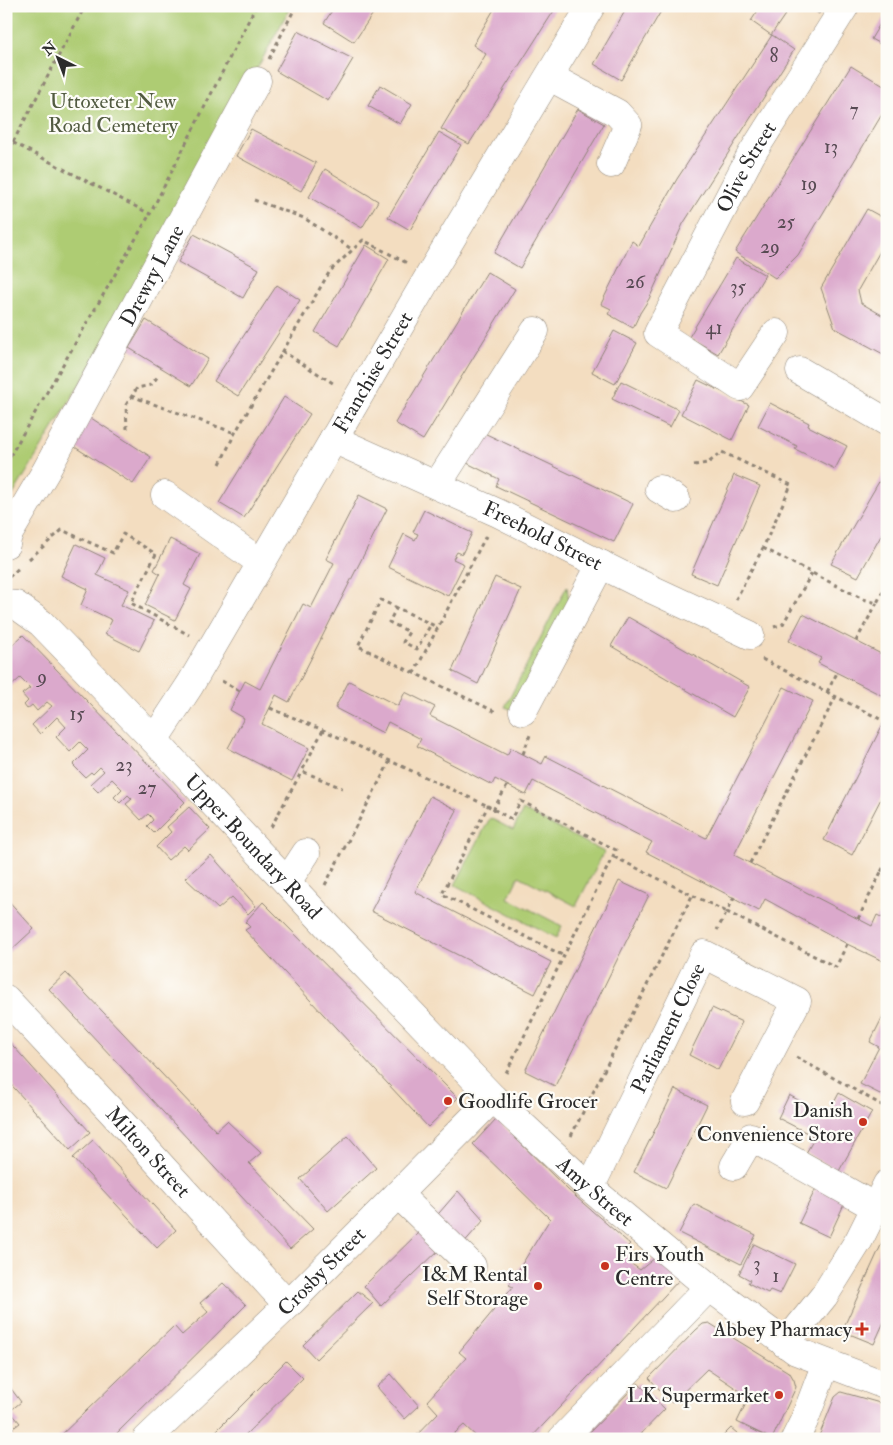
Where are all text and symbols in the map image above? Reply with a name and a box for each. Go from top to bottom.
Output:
north arrow [32,32,82,82]
text: N [39,38,60,60]
house number: 8 [770,44,779,68]
park label: Uttoxeter New Road Cemetery [48,88,179,139]
house number: 7 [850,98,859,122]
street label: Olive Street [710,116,782,217]
house number: 13 [824,135,838,159]
house number: 19 [801,172,817,196]
house number: 25 [777,210,796,234]
street label: Drewry Lane [113,220,190,331]
house number: 29 [760,235,780,259]
house number: 26 [625,270,646,294]
house number: 35 [730,275,746,299]
street label: Franchise Street [327,307,419,438]
house number: 41 [705,316,723,340]
street label: Freehold Street [479,495,607,577]
house number: 9 [35,665,47,689]
house number: 15 [69,702,85,726]
house number: 23 [116,753,132,777]
street label: Upper Boundary Road [179,768,328,925]
house number: 27 [138,776,156,800]
street label: Parliament Close [625,958,711,1098]
place label: Goodlife Grocer [458,1088,598,1115]
marker: Goodlife Grocer [442,1095,454,1107]
place label: Danish Convenience Store [697,1097,853,1148]
street label: Milton Street [100,1101,197,1203]
marker: Danish Convenience Store [857,1116,869,1128]
street label: Amy Street [550,1150,639,1232]
street label: Crosby Street [272,1221,372,1322]
place label: Firs Youth Centre [615,1241,704,1292]
house number: 3 [753,1252,761,1276]
marker: Firs Youth Centre [599,1260,611,1272]
place label: I&M Rental Self Storage [422,1261,529,1312]
house number: 1 [773,1264,779,1288]
marker: I&M Rental Self Storage [532,1280,544,1292]
place label: Abbey Pharmacy [712,1316,853,1343]
marker: Abbey Pharmacy [856,1323,868,1335]
place label: LK Supermarket [627,1382,769,1409]
marker: LK Supermarket [773,1389,785,1401]

